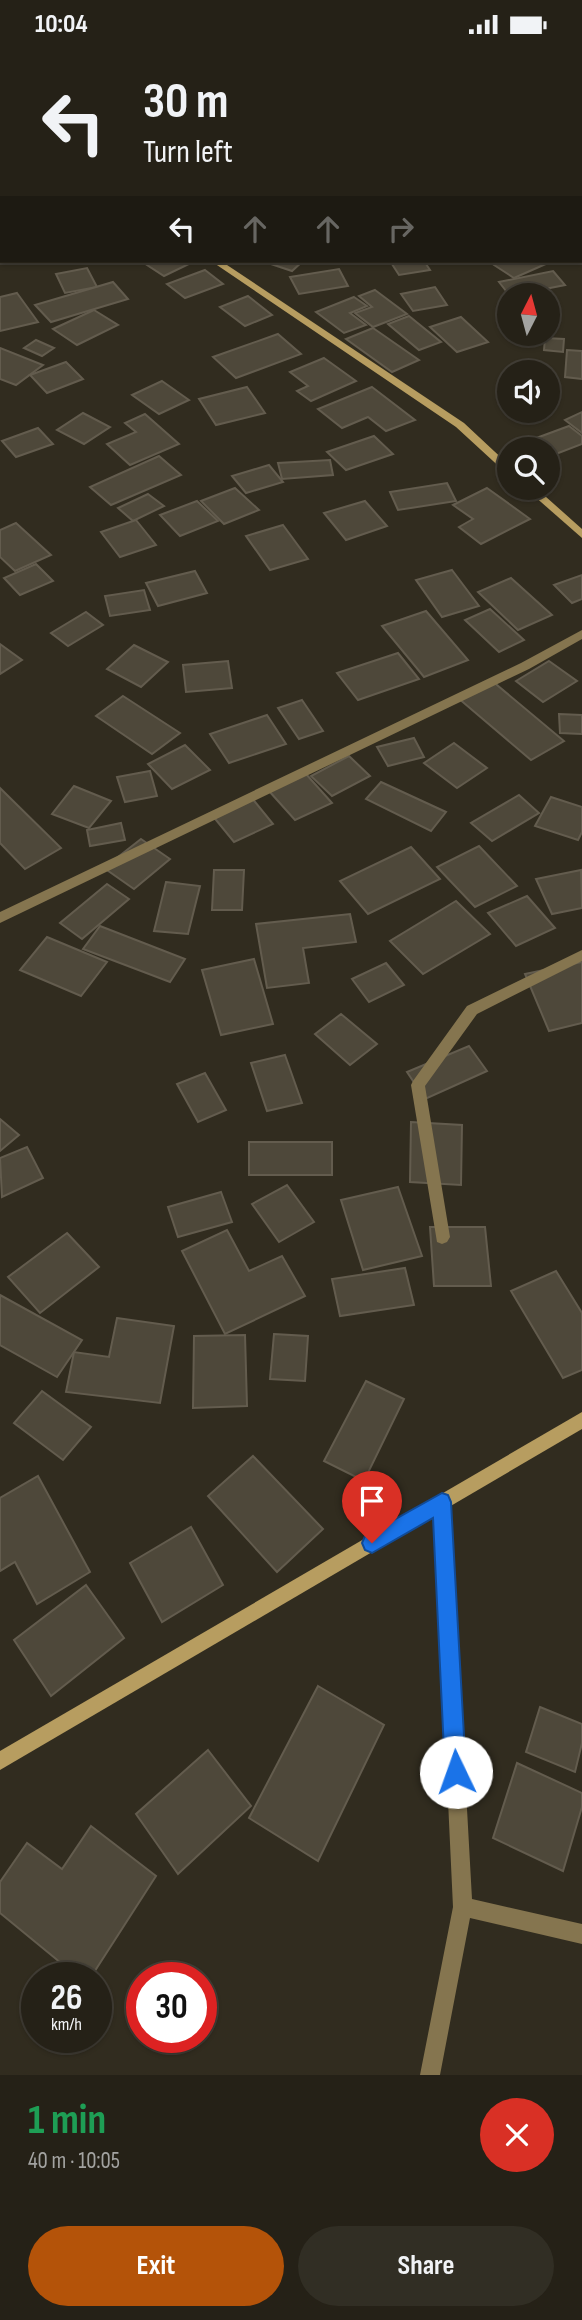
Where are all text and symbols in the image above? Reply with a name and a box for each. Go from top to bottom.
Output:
text: 10:04 [35,9,88,40]
text: 30 m [143,73,228,132]
icon: left [28,77,119,168]
text: Turn left [143,133,233,172]
icon: left [163,210,201,248]
icon: ahead [236,210,274,248]
icon: ahead [309,210,347,248]
icon: right [382,210,420,248]
north arrow [497,283,560,347]
map controls [497,283,560,500]
button: sound [497,360,560,423]
button: search [497,437,560,500]
pin [342,1471,402,1543]
icon: arrive [353,1482,391,1520]
position arrow [419,1735,493,1809]
speed limit sign: 30 [126,1962,217,2053]
text: 26 [51,1977,82,2020]
text: km/h [51,2014,82,2035]
text: 1 min [28,2095,106,2146]
button: close [480,2098,554,2172]
text: 40 m · 10:05 [28,2147,120,2175]
button: Exit [28,2226,284,2306]
button: Share [298,2226,554,2306]

